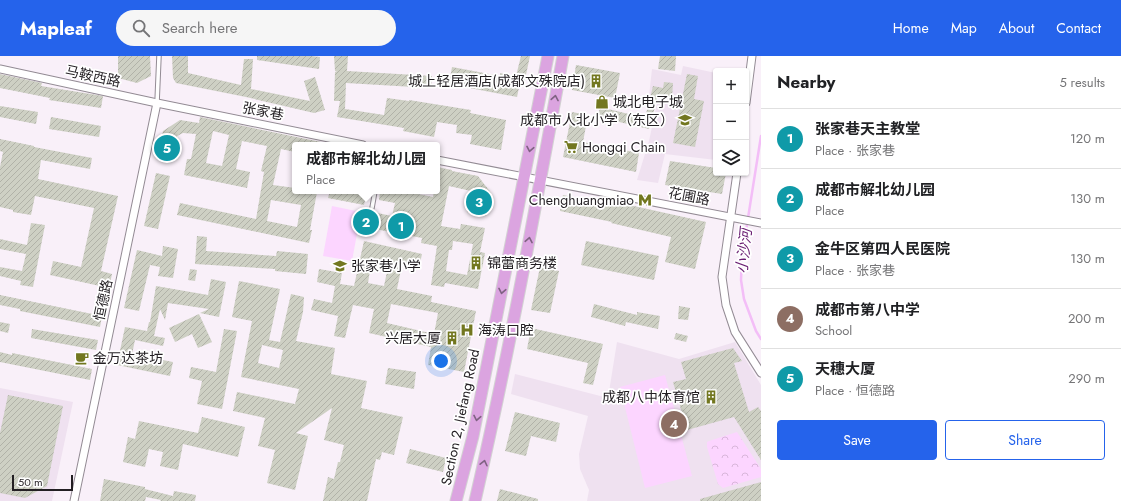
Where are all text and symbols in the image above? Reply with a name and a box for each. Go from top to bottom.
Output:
search box [116,10,396,46]
text: Mapleaf [20,15,92,42]
icon: search [130,17,152,39]
text: Search here [162,17,238,39]
text: Home [893,18,929,38]
text: Map [951,18,977,38]
text: About [999,18,1034,38]
text: Contact [1056,18,1101,38]
street label: 马鞍西路 [64,60,122,92]
map controls [713,68,749,176]
button: + [713,68,749,104]
text: Nearby [777,70,835,94]
place label: 城上轻居酒店(成都文殊院店) [408,71,585,91]
building icon: 城上轻居酒店(成都文殊院店) [588,73,604,89]
text: 5 results [1059,73,1105,92]
place label: 城北电子城 [613,92,683,112]
shop icon: 城北电子城 [594,94,610,110]
one-way arrow [550,95,559,101]
street label: 张家巷 [240,97,286,125]
button: − [713,104,749,140]
place label: 成都市人北小学（东区） [520,110,674,130]
school or university icon: 成都市人北小学（东区） [677,112,693,128]
text: 张家巷天主教堂 [815,118,920,140]
text: 1 [787,129,793,148]
text: 120 m [1070,129,1105,148]
pin: 5 [154,133,180,163]
place label: Hongqi Chain [582,137,665,157]
supermarket icon: Hongqi Chain [563,139,579,155]
button: layers [713,140,749,176]
text: Place · 张家巷 [815,141,895,160]
popup [292,142,440,194]
one-way arrow [526,146,534,152]
text: 成都市解北幼儿园 [306,148,426,170]
text: Place [306,170,335,189]
text: 成都市解北幼儿园 [815,179,935,201]
street label: 花圃路 [666,182,712,210]
pin: 3 [466,187,492,217]
text: 2 [786,189,794,208]
text: 130 m [1070,189,1105,208]
place label: Chenghuangmiao [529,190,634,210]
metro station icon: Chenghuangmiao [637,192,653,208]
text: Place [815,201,844,220]
pin: 2 [353,207,379,237]
pin: 1 [388,211,414,241]
water label: 小沙河 [731,224,758,275]
one-way arrow [524,236,533,243]
text: 金牛区第四人民医院 [815,238,950,260]
text: 3 [786,249,794,268]
text: 130 m [1070,249,1105,268]
place label: 锦蕾商务楼 [487,253,557,273]
building icon: 锦蕾商务楼 [468,255,484,271]
place label: 张家巷小学 [351,256,421,276]
school or university icon: 张家巷小学 [332,258,348,274]
text: Place · 张家巷 [815,261,895,280]
street label: 恒德路 [89,277,117,323]
one-way arrow [498,287,506,294]
text: 成都市第八中学 [815,299,920,321]
text: 4 [785,309,795,328]
text: 200 m [1068,309,1105,328]
place label: 海涛口腔 [478,320,534,340]
text: School [815,321,852,340]
hospital icon: 海涛口腔 [459,322,475,338]
place label: 兴居大厦 [385,328,441,348]
building icon: 兴居大厦 [444,330,460,346]
street label: Section 2, Jiefang Road [436,347,484,487]
place label: 金万达茶坊 [93,348,163,368]
cafe icon: 金万达茶坊 [74,350,90,366]
your location [431,351,451,371]
text: 天穗大厦 [815,358,875,380]
text: 5 [786,369,794,388]
text: 290 m [1068,369,1105,388]
text: Place · 恒德路 [815,381,895,400]
place label: 成都八中体育馆 [602,387,700,407]
building icon: 成都八中体育馆 [703,389,719,405]
pin: 4 [661,409,687,439]
one-way arrow [473,415,481,421]
button: Save [777,420,937,460]
button: Share [945,420,1105,460]
one-way arrow [479,460,487,466]
scale bar [12,473,73,492]
text: 50 m [18,474,43,490]

